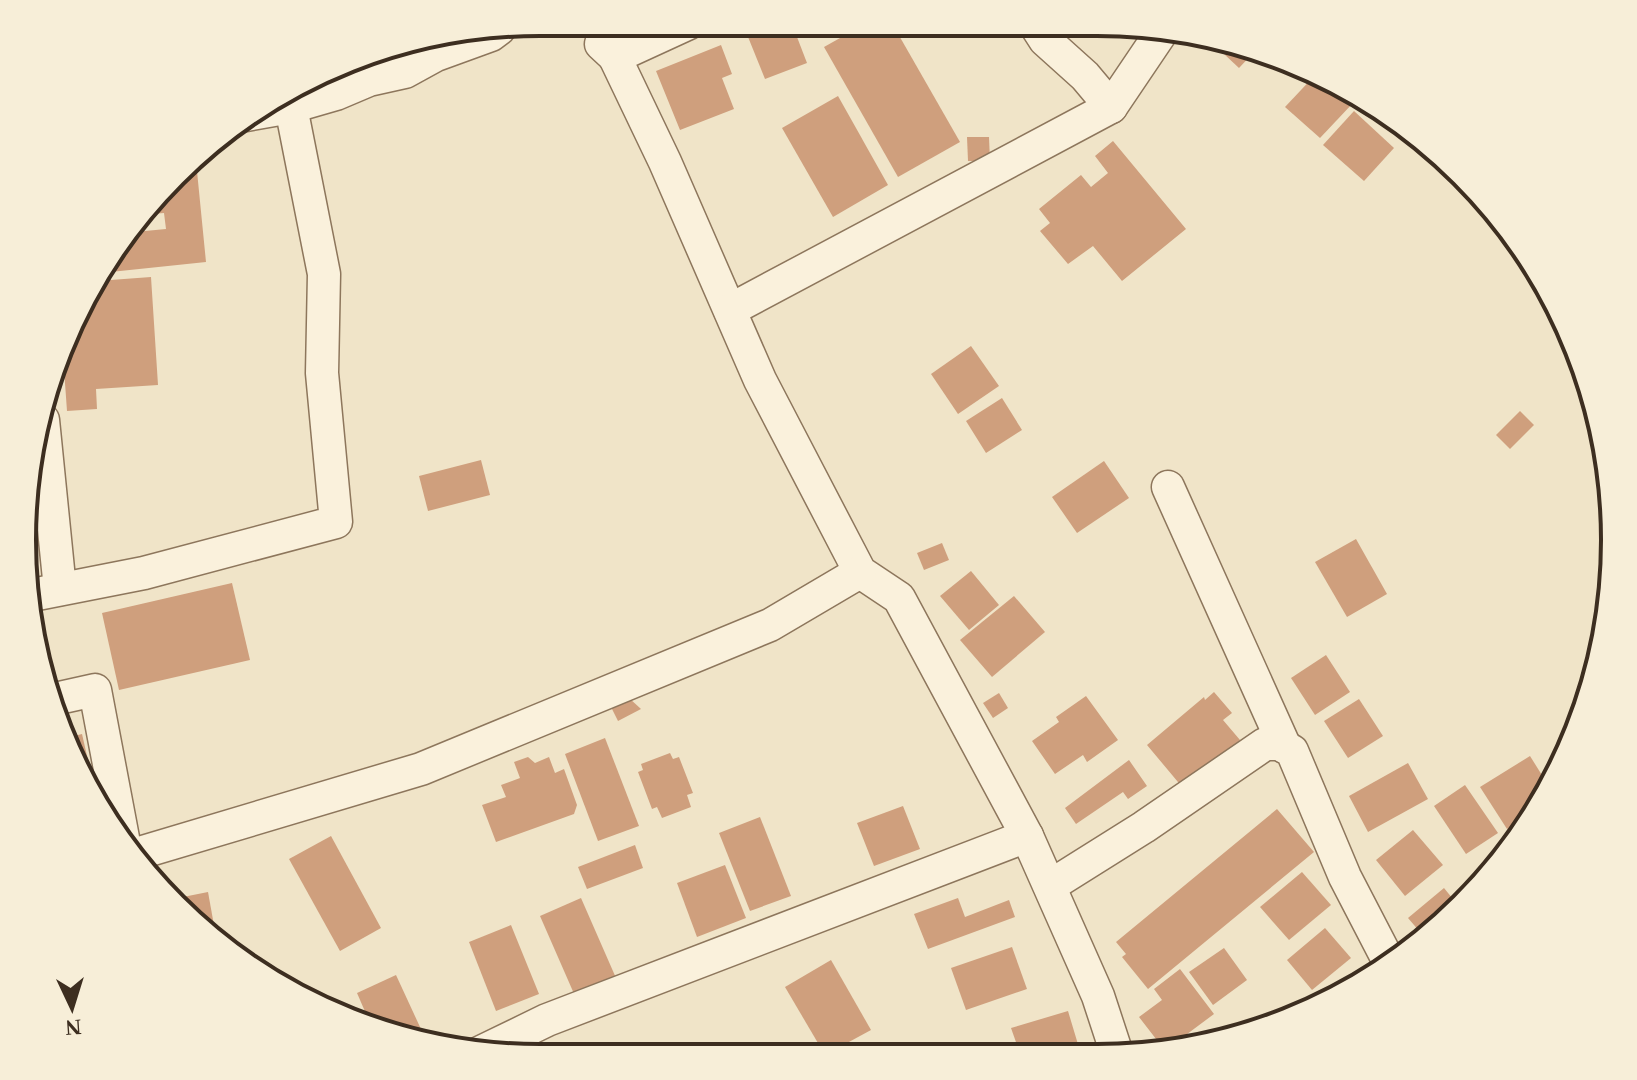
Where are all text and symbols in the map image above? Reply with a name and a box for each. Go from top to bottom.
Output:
north arrow [32,968,112,1048]
text: N [64,1014,82,1040]

